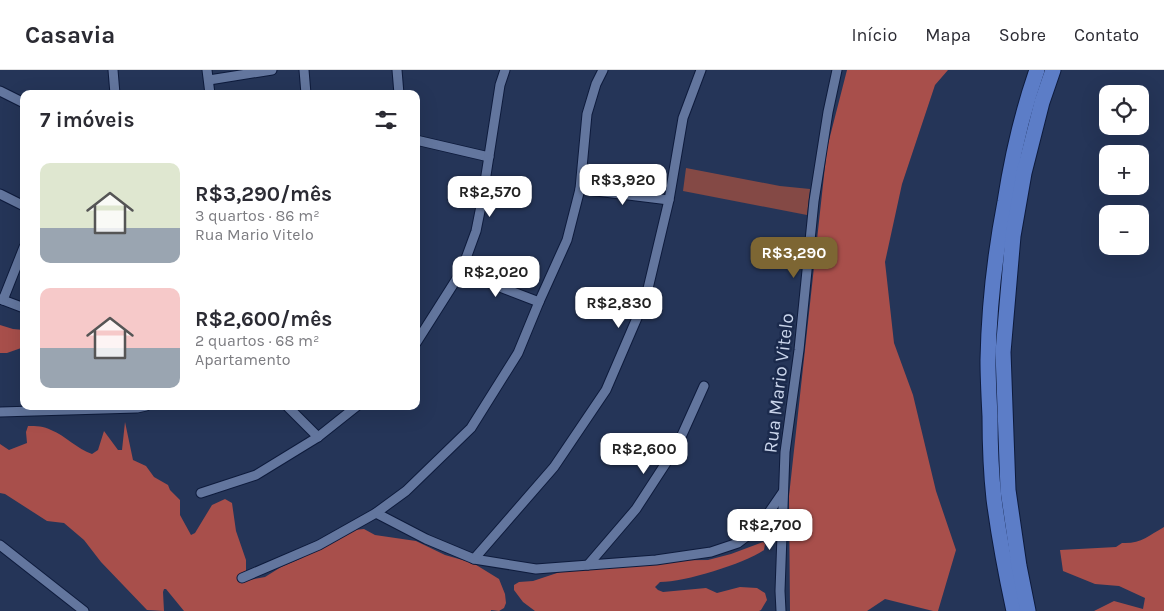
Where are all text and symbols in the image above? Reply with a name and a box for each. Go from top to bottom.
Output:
text: Casavia [25,21,115,49]
text: Início [851,24,897,46]
text: Mapa [925,24,971,46]
text: Sobre [999,24,1046,46]
text: Contato [1074,24,1139,46]
map controls [1099,85,1149,255]
button: locate [1099,85,1149,135]
icon: filters [372,106,400,134]
text: 7 imóveis [40,108,134,132]
button: + [1099,145,1149,195]
pin: R$3,920 [577,164,669,206]
text: R$3,920 [591,170,655,189]
pin: R$2,570 [444,176,536,218]
text: R$3,290/mês [195,182,332,206]
text: R$2,570 [459,182,521,201]
icon: home [80,183,140,243]
button: − [1099,205,1149,255]
text: 3 quartos · 86 m² [195,206,320,225]
text: Rua Mario Vitelo [195,225,314,244]
pin: R$3,290 [748,236,840,279]
text: R$3,290 [762,243,826,262]
pin: R$2,020 [450,256,542,298]
text: R$2,020 [464,262,528,281]
pin: R$2,830 [573,286,665,329]
text: R$2,830 [586,293,652,312]
text: R$2,600/mês [195,307,332,331]
icon: home [80,308,140,368]
street label: Rua Mario Vitelo [759,312,799,454]
text: 2 quartos · 68 m² [195,331,320,350]
text: Apartamento [195,350,291,369]
pin: R$2,600 [598,432,690,475]
text: R$2,600 [612,439,677,458]
pin: R$2,700 [724,508,816,551]
text: R$2,700 [738,515,802,534]

